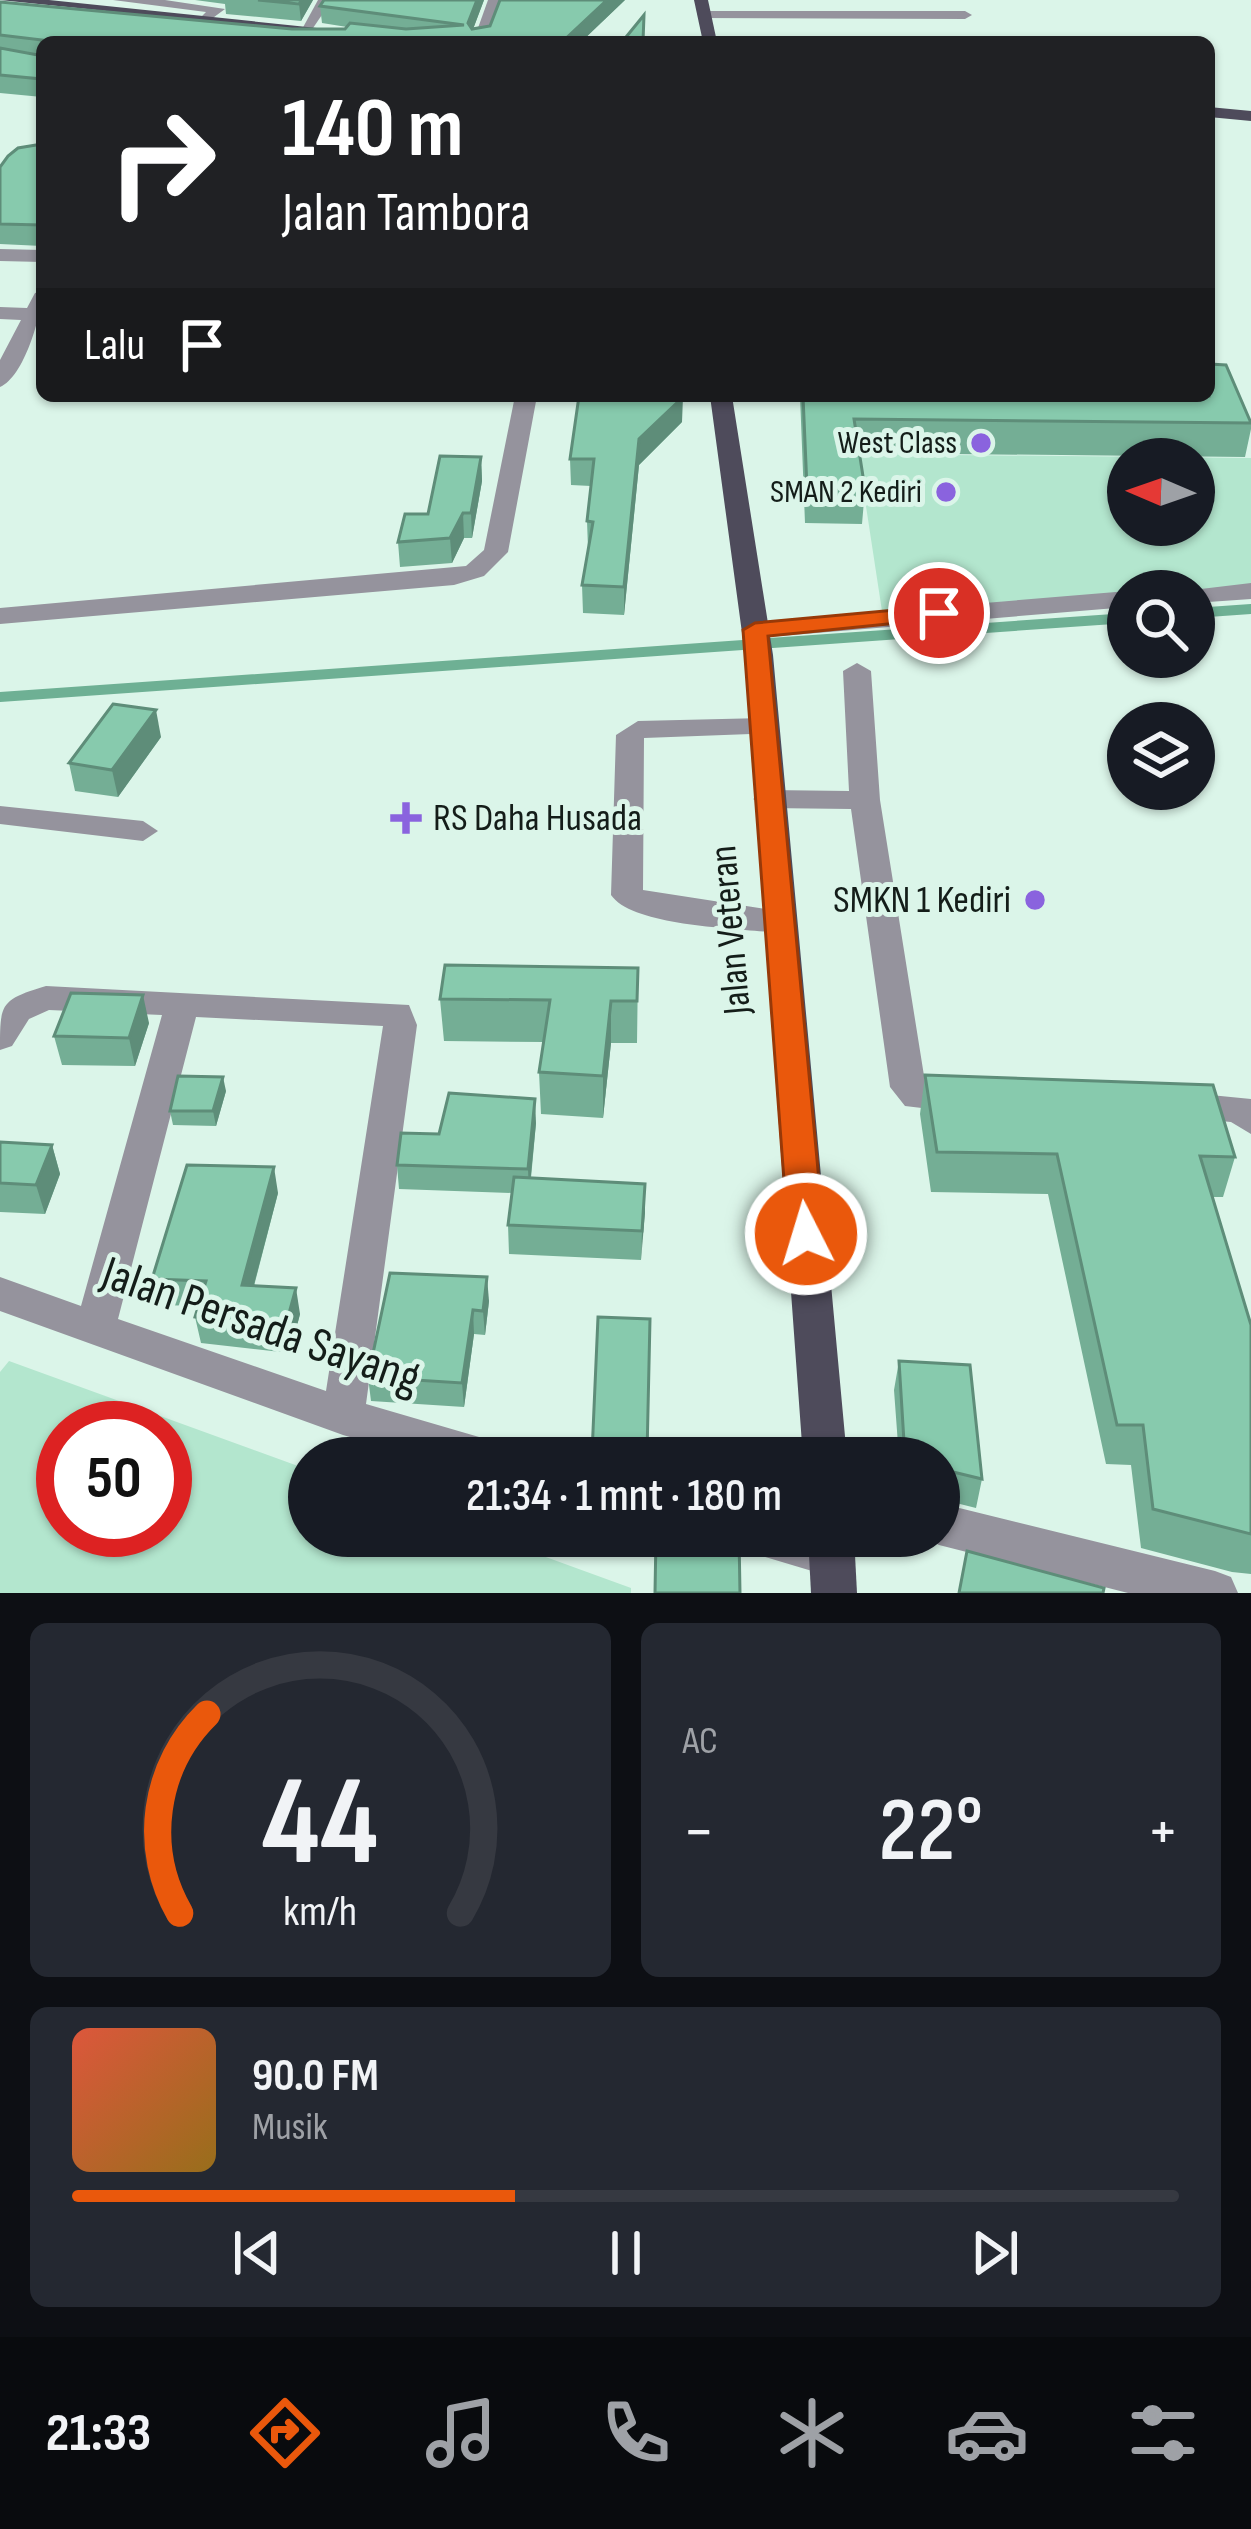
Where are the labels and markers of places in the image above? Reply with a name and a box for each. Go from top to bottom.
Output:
place label: West Class [837,423,957,463]
marker: West Class [968,430,994,456]
place label: SMAN 2 Kediri [770,472,922,512]
marker: SMAN 2 Kediri [933,479,959,505]
pin [888,562,990,664]
place label: RS Daha Husada [433,795,642,842]
marker: RS Daha Husada [390,802,422,834]
place label: SMKN 1 Kediri [833,877,1011,924]
marker: SMKN 1 Kediri [1022,887,1048,913]

